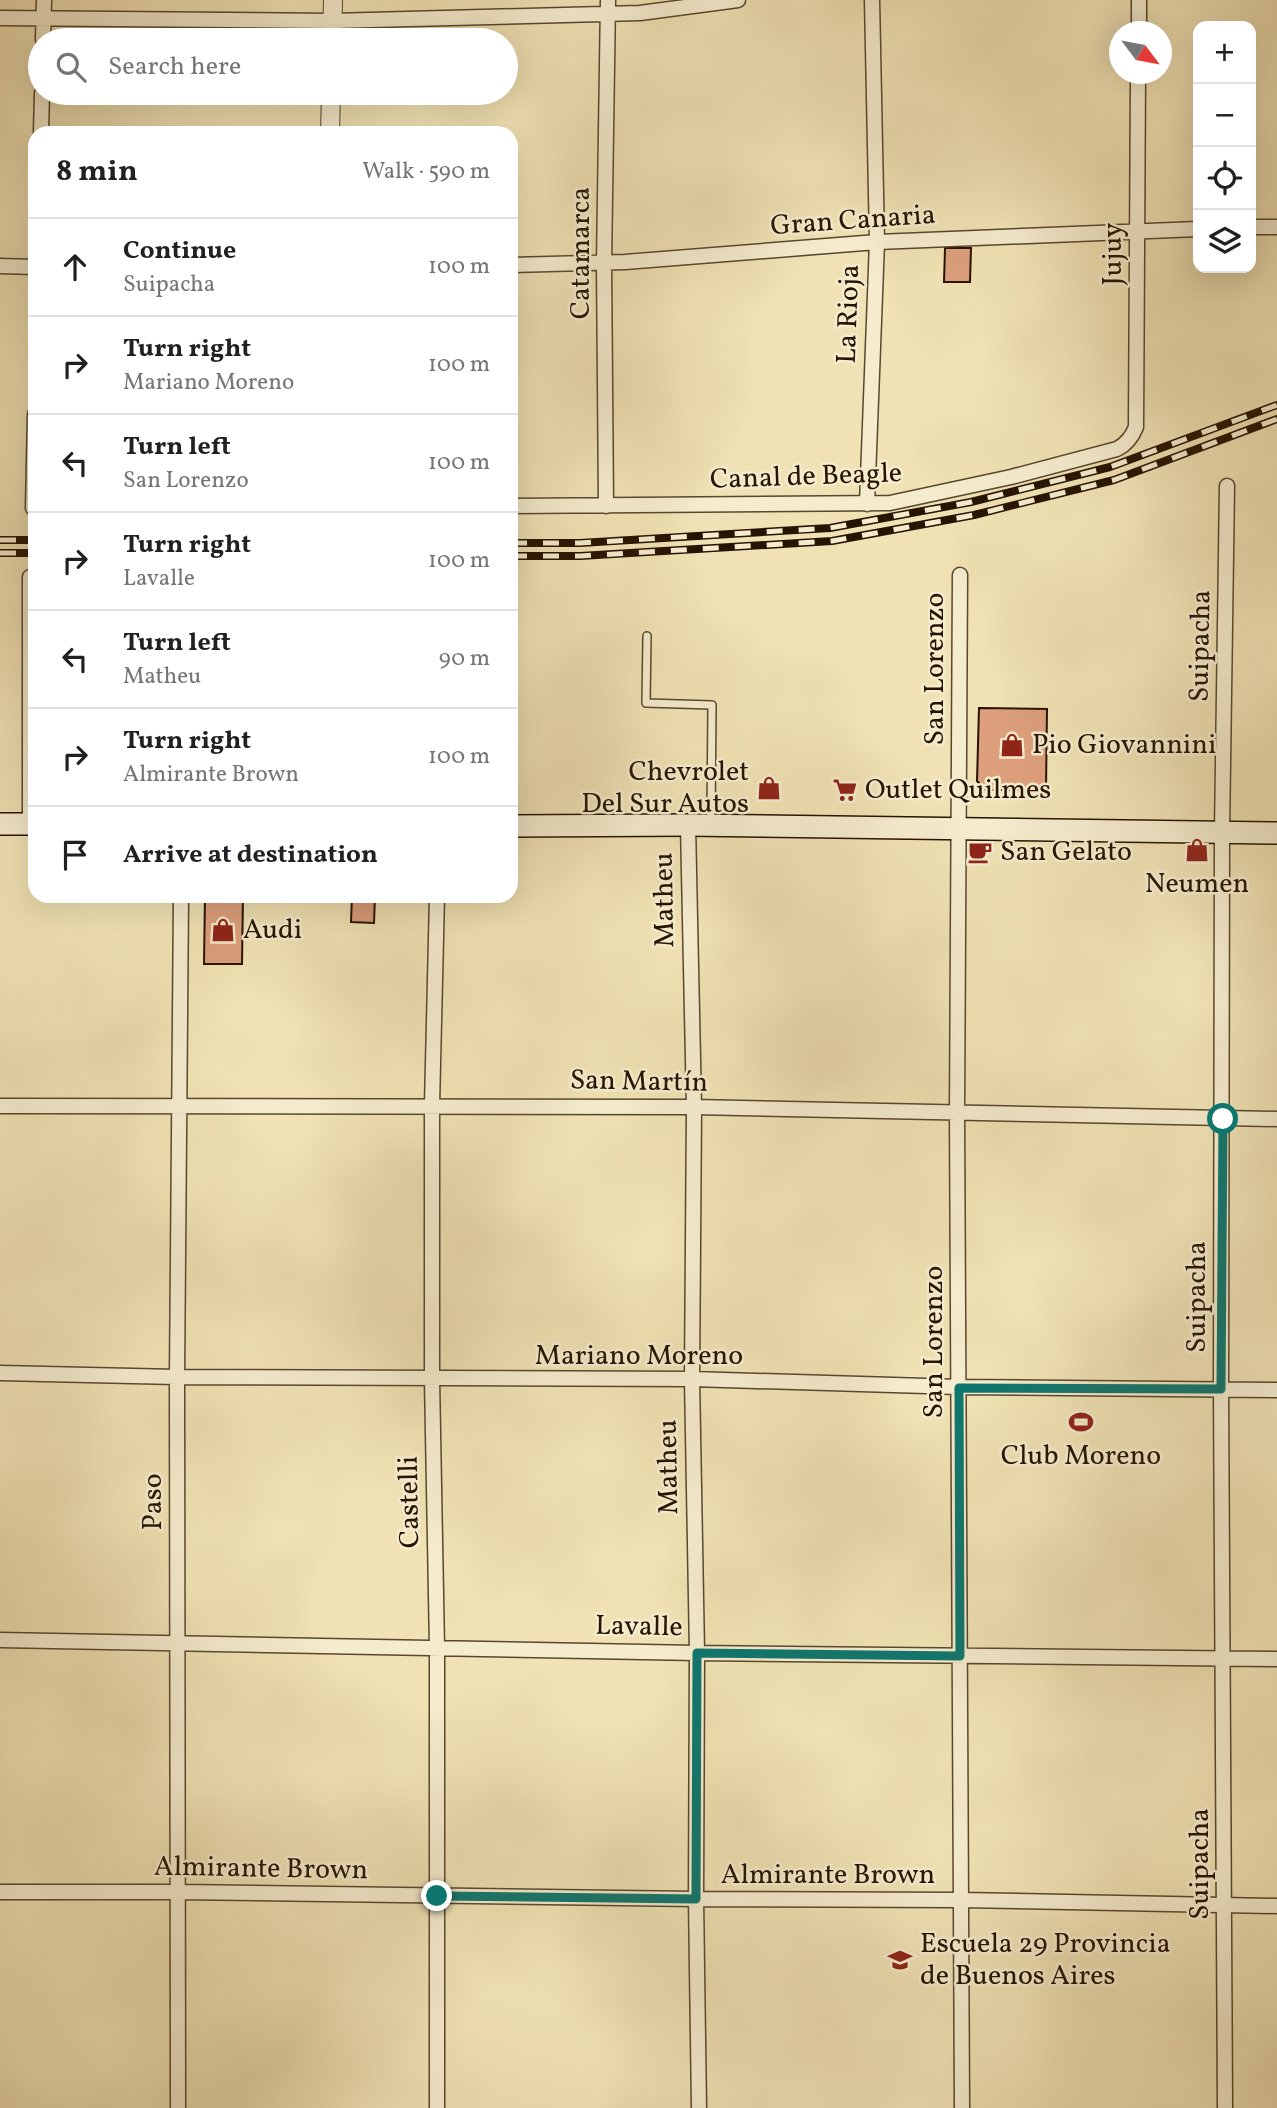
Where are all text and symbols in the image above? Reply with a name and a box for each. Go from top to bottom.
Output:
north arrow [1109,21,1172,84]
map controls [1193,21,1256,273]
button: + [1193,21,1256,84]
search box [28,28,518,105]
icon: search [52,48,90,86]
text: Search here [108,49,241,85]
button: − [1193,84,1256,147]
button: locate [1193,147,1256,210]
text: 8 min [56,151,138,193]
text: Walk · 590 m [362,156,490,188]
street label: Catamarca [562,187,601,319]
street label: Gran Canaria [769,196,937,246]
button: layers [1193,210,1256,273]
street label: Jujuy [1094,222,1133,286]
text: Continue [123,233,236,269]
icon: ahead [56,248,94,286]
text: 100 m [428,251,490,283]
street label: La Rioja [828,264,870,364]
text: Suipacha [123,269,215,301]
text: Turn right [123,331,251,367]
icon: right [56,346,94,384]
text: 100 m [428,349,490,381]
text: Mariano Moreno [123,367,294,399]
text: Turn left [123,429,231,465]
icon: left [56,444,94,482]
text: 100 m [428,447,490,479]
street label: Canal de Beagle [709,454,903,500]
text: San Lorenzo [123,465,249,497]
text: Turn right [123,527,251,563]
icon: right [56,542,94,580]
text: 100 m [428,545,490,577]
text: Lavalle [123,563,195,595]
street label: Suipacha [1181,590,1221,702]
street label: San Lorenzo [916,593,955,745]
text: Turn left [123,625,231,661]
icon: left [56,640,94,678]
text: 90 m [439,643,490,675]
text: Matheu [123,661,201,693]
text: Turn right [123,723,251,759]
place label: Pio Giovannini [1032,726,1216,765]
shop icon: Pio Giovannini [998,731,1026,759]
icon: right [56,738,94,776]
text: 100 m [428,741,490,773]
place label: Chevrolet Del Sur Autos [581,753,749,824]
text: Almirante Brown [123,759,299,791]
place label: Outlet Quilmes [865,771,1051,810]
shop icon: Chevrolet Del Sur Autos [755,774,783,802]
supermarket icon: Outlet Quilmes [831,776,859,804]
place label: San Gelato [1000,833,1132,872]
icon: arrive [56,836,94,874]
shop icon: Neumen [1183,836,1211,864]
text: Arrive at destination [123,837,378,873]
cafe icon: San Gelato [966,838,994,866]
street label: Matheu [645,852,685,948]
place label: Neumen [1145,865,1249,904]
place label: Audi [243,911,302,950]
shop icon: Audi [209,916,237,944]
street label: San Martín [569,1061,709,1103]
route start [1207,1103,1238,1134]
street label: Suipacha [1178,1241,1217,1353]
street label: San Lorenzo [915,1266,954,1418]
street label: Mariano Moreno [535,1337,743,1376]
sports icon: Club Moreno [1067,1408,1095,1436]
street label: Matheu [649,1419,689,1515]
place label: Club Moreno [1001,1437,1161,1476]
street label: Castelli [390,1456,430,1548]
street label: Paso [134,1473,173,1531]
street label: Lavalle [595,1607,683,1647]
street label: Suipacha [1181,1808,1220,1920]
street label: Almirante Brown [154,1848,368,1890]
street label: Almirante Brown [721,1856,935,1895]
route end [421,1880,452,1911]
place label: Escuela 29 Provincia de Buenos Aires [920,1925,1171,1996]
school or university icon: Escuela 29 Provincia de Buenos Aires [886,1946,914,1974]

